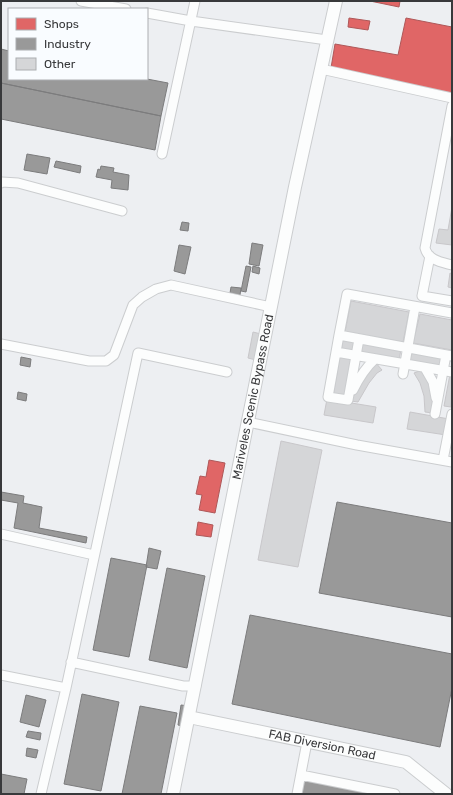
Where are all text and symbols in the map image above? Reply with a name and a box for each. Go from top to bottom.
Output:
legend [8,8,148,80]
text: Shops [44,17,79,31]
text: Industry [44,37,91,51]
text: Other [44,57,76,71]
street label: Mariveles Scenic Bypass Road [229,313,276,481]
street label: FAB Diversion Road [267,727,377,763]

